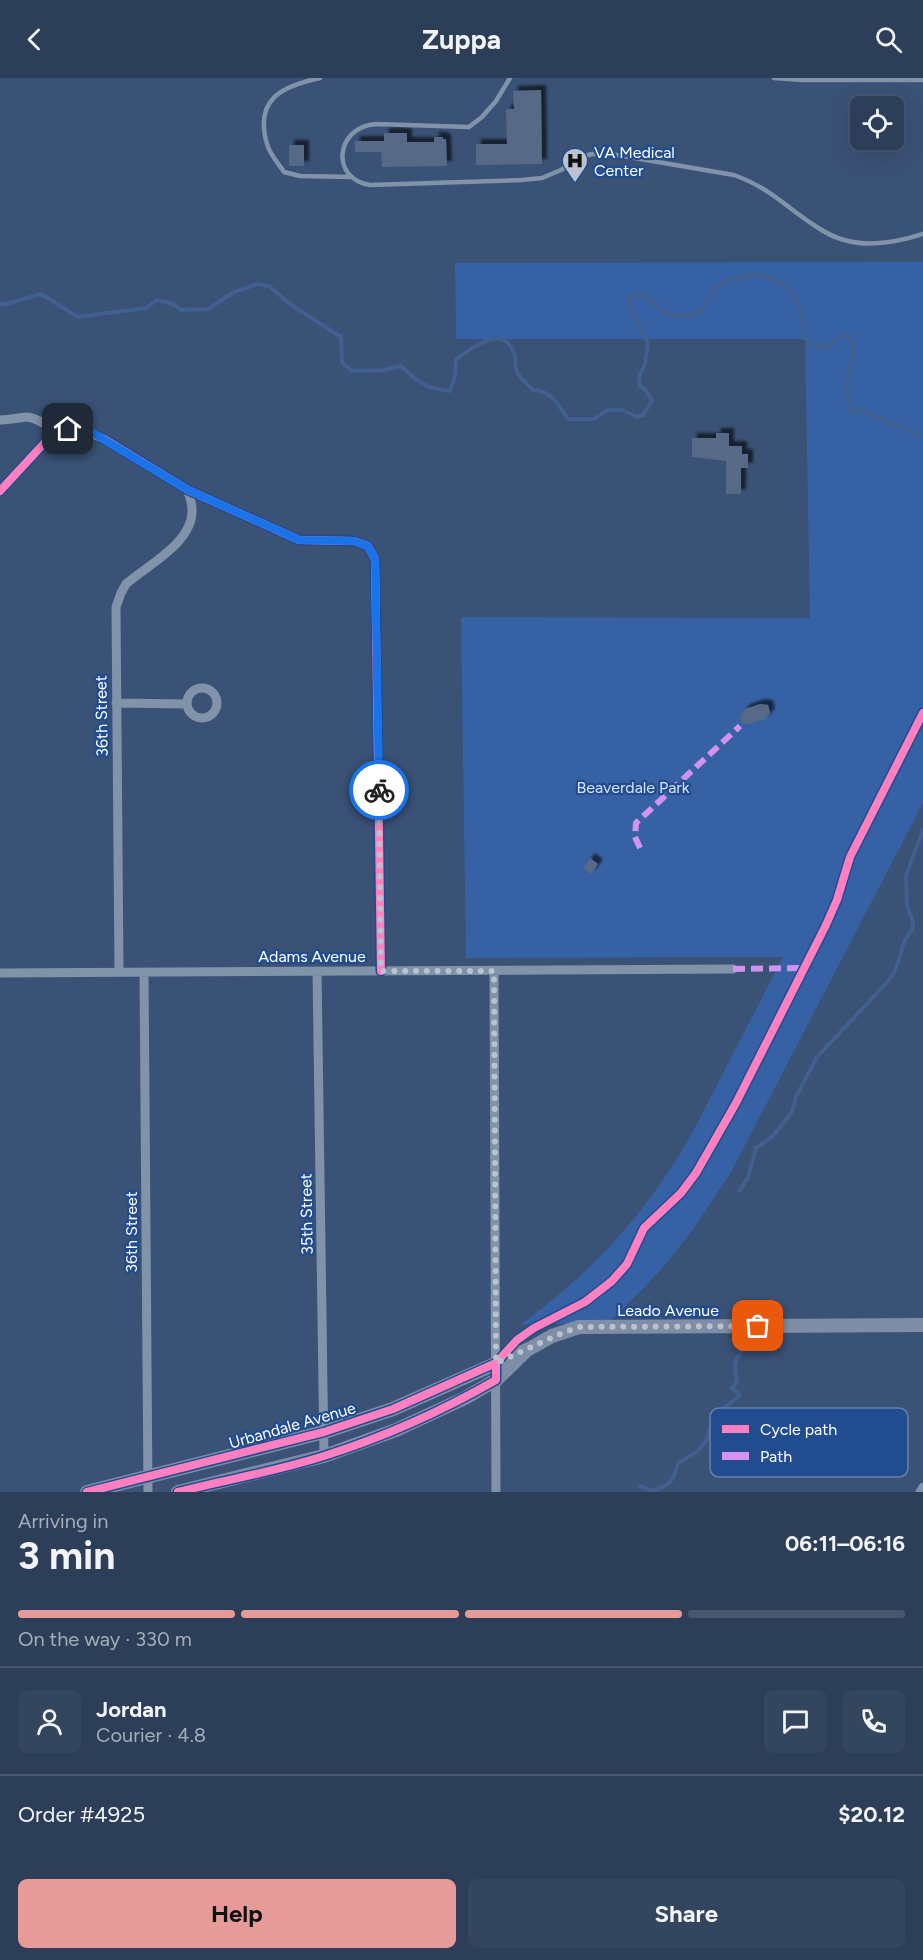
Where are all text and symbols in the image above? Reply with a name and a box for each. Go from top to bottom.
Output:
icon: back [18,23,51,56]
text: Zuppa [422,23,501,56]
icon: search [872,23,905,56]
map controls [850,96,904,150]
button: locate [850,96,904,150]
place label: VA Medical Center [594,143,675,180]
hospital icon: VA Medical Center [560,146,590,184]
pin [42,403,93,454]
icon: home [51,412,84,445]
street label: 36th Street [91,675,112,757]
courier [349,760,409,820]
icon: bike [363,774,396,807]
park label: Beaverdale Park [576,778,690,797]
street label: Adams Avenue [258,947,366,966]
street label: 35th Street [296,1173,317,1255]
street label: 36th Street [122,1191,141,1273]
pin [732,1300,783,1351]
street label: Leado Avenue [617,1301,719,1320]
icon: bag [741,1309,774,1342]
street label: Urbandale Avenue [227,1398,358,1453]
legend [710,1408,908,1477]
text: Cycle path [760,1420,837,1439]
text: Path [760,1447,792,1466]
text: Arriving in [18,1509,108,1533]
text: 06:11–06:16 [785,1530,905,1557]
text: 3 min [18,1532,115,1579]
text: On the way · 330 m [18,1627,192,1651]
button: person [18,1690,81,1753]
button: chat [764,1690,827,1753]
button: phone [842,1690,905,1753]
text: Jordan [96,1696,167,1723]
text: Courier · 4.8 [96,1723,206,1747]
text: Order #4925 [18,1801,145,1828]
text: $20.12 [838,1801,905,1828]
button: Help [18,1879,456,1948]
button: Share [468,1879,905,1948]

